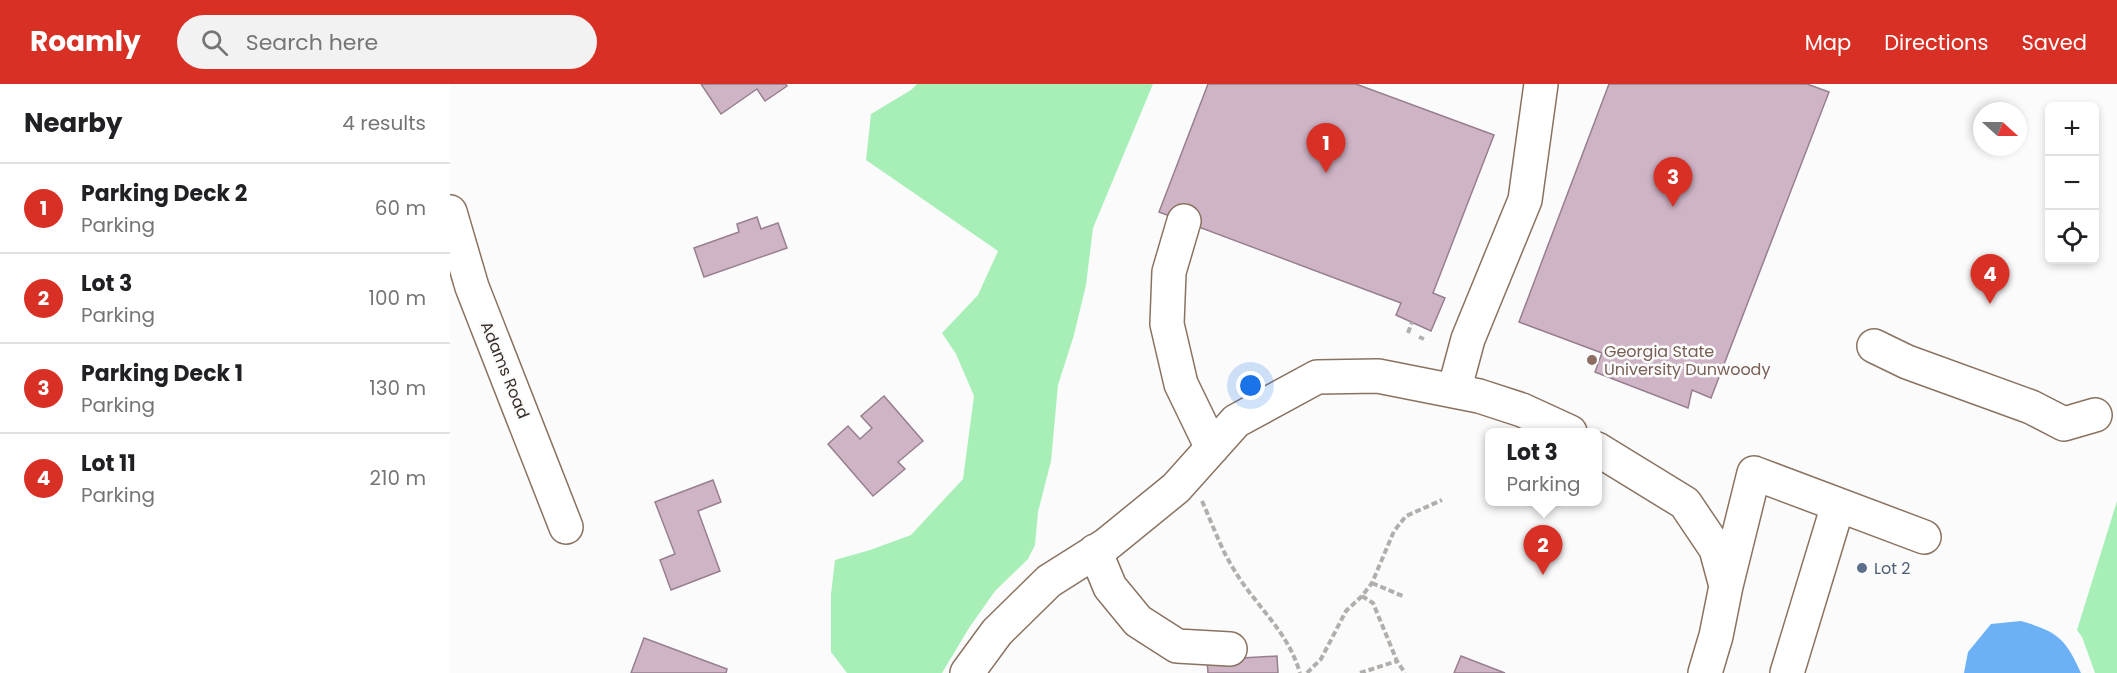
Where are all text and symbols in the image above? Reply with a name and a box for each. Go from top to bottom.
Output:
search box [177,15,597,69]
text: Roamly [30,22,141,61]
icon: search [198,26,231,59]
text: Search here [246,27,378,58]
text: Map [1805,28,1851,57]
text: Directions [1884,28,1988,57]
text: Saved [2021,28,2087,57]
north arrow [1973,102,2027,156]
map controls [2045,102,2099,264]
button: + [2045,102,2099,156]
text: Nearby [24,105,122,141]
text: 4 results [342,109,426,137]
pin: 1 [1306,124,1346,173]
button: − [2045,156,2099,210]
pin: 3 [1654,158,1692,207]
text: Parking Deck 2 [81,178,247,209]
text: 1 [40,194,47,222]
text: 60 m [375,194,426,222]
button: locate [2045,210,2099,264]
text: Parking [81,211,155,239]
pin: 4 [1970,254,2010,304]
text: Lot 3 [81,268,132,299]
text: 2 [38,284,49,312]
text: 100 m [369,284,426,312]
text: Parking [81,301,155,329]
street label: Adams Road [475,318,535,422]
place label: Georgia State University Dunwoody [1604,340,1770,381]
marker: Georgia State University Dunwoody [1585,353,1599,367]
text: Parking Deck 1 [81,358,243,389]
your location [1236,371,1265,400]
text: 3 [37,374,50,402]
text: 130 m [369,374,426,402]
text: Parking [81,391,155,419]
popup [1485,428,1602,506]
text: Lot 3 [1506,437,1558,468]
text: Lot 11 [81,448,136,479]
text: 4 [37,464,50,492]
text: 210 m [370,464,426,492]
text: Parking [1506,470,1581,498]
text: Parking [81,481,155,509]
pin: 2 [1524,526,1562,575]
place label: Lot 2 [1874,557,1910,580]
marker: Lot 2 [1855,561,1869,575]

